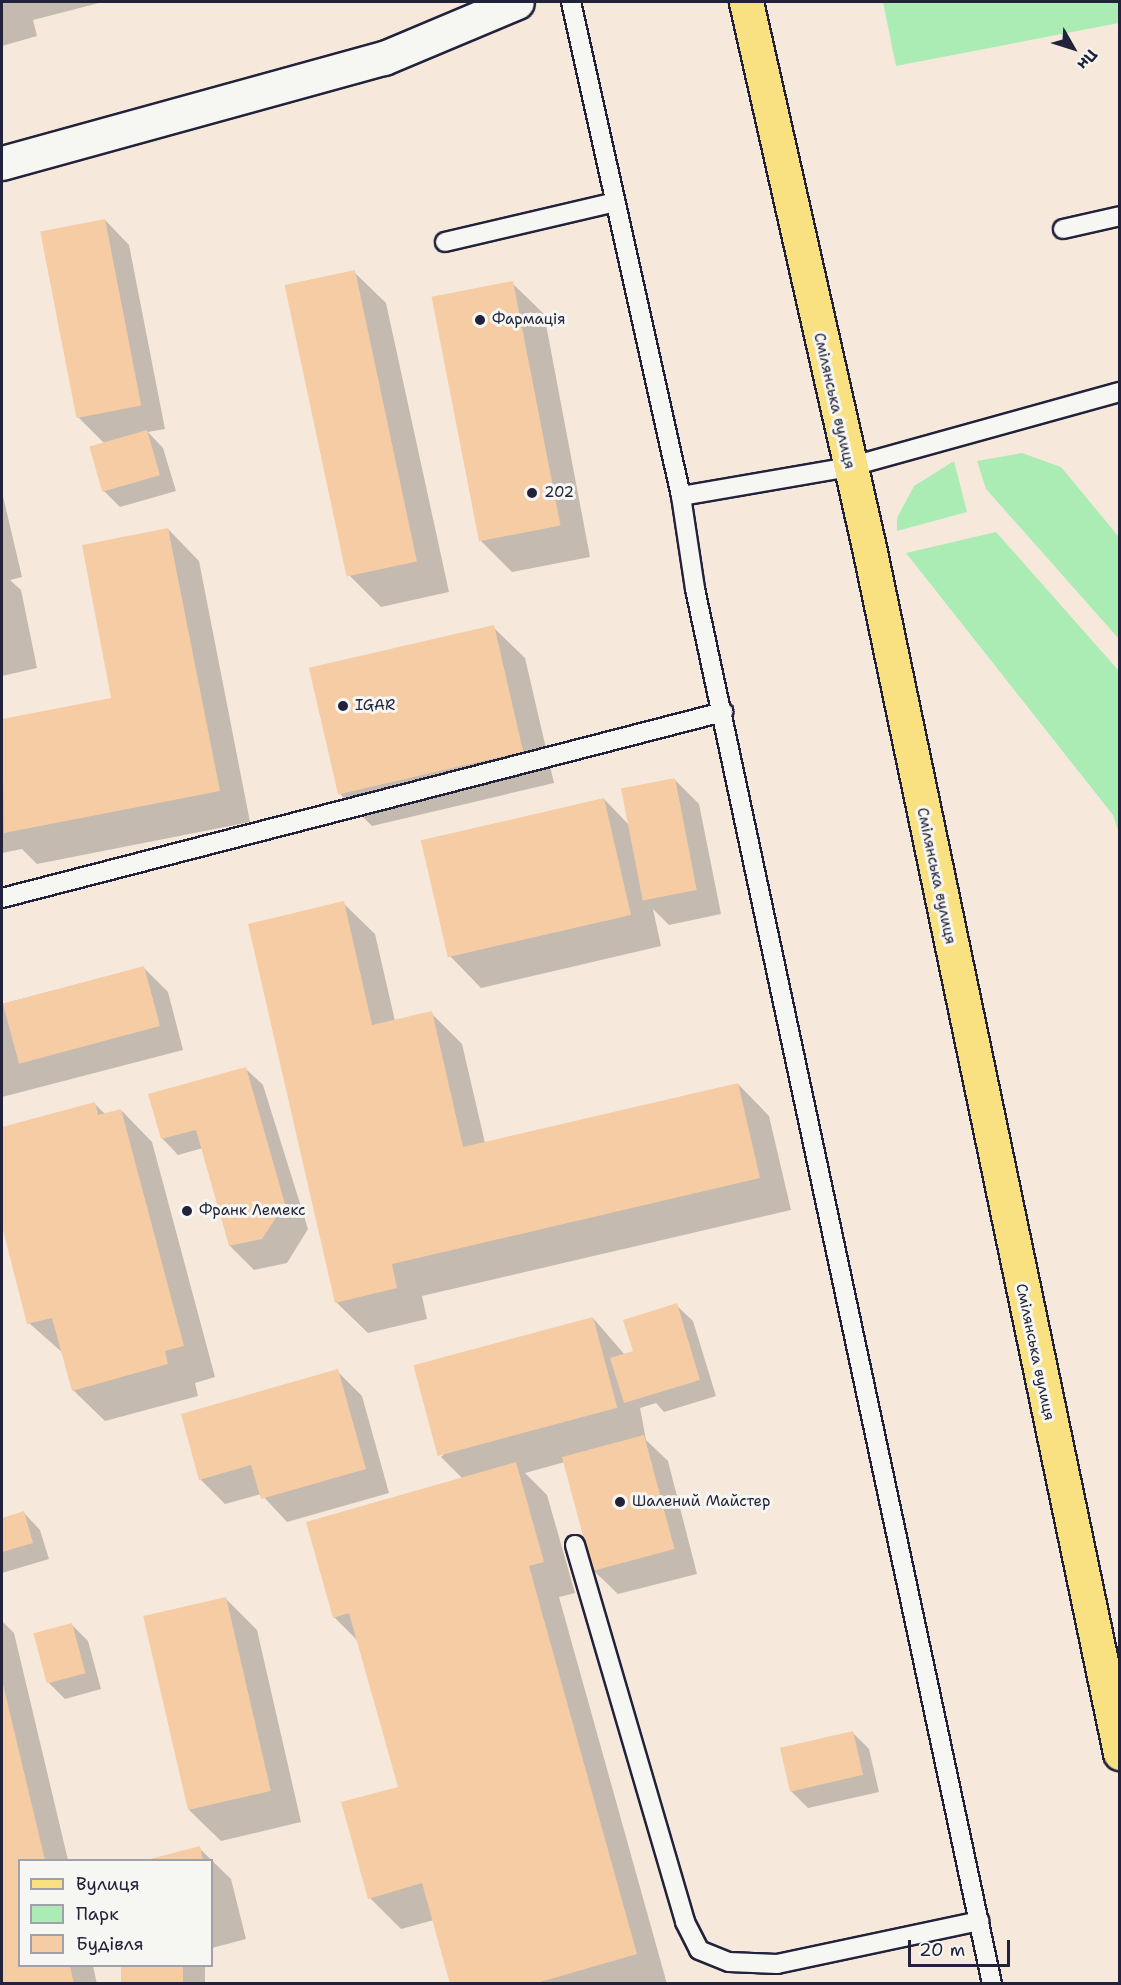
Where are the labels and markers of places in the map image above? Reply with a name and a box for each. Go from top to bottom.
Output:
place label: Фармація [492,311,565,329]
marker: Фармація [473,313,487,327]
place label: 202 [544,484,574,502]
marker: 202 [525,486,539,500]
place label: IGAR [355,697,395,715]
marker: IGAR [336,699,350,713]
place label: Франк Лемекс [199,1202,306,1220]
marker: Франк Лемекс [180,1204,194,1218]
place label: Шалений Майстер [632,1493,770,1511]
marker: Шалений Майстер [613,1495,627,1509]

